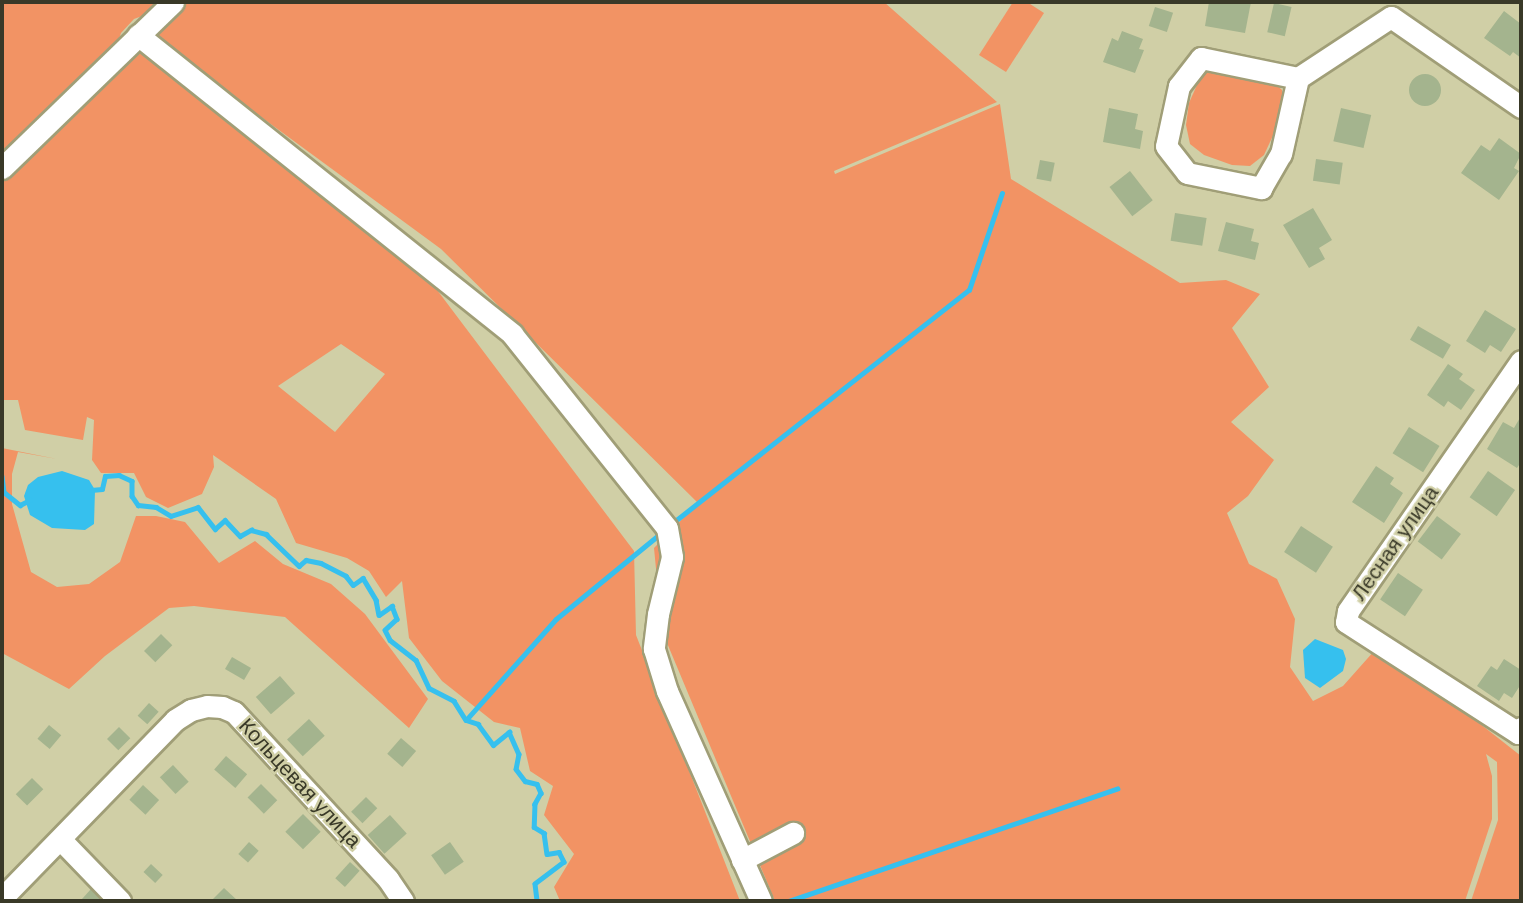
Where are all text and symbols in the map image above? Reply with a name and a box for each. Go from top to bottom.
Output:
street label: Лесная улица [1346,481,1444,605]
street label: Кольцевая улица [234,713,366,853]

